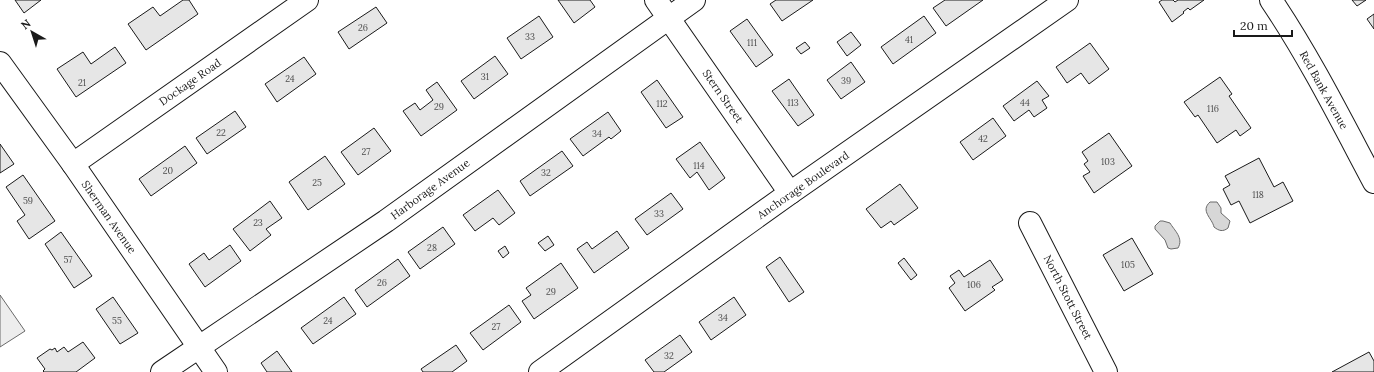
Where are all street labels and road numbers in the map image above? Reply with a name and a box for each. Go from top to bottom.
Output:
street label: Red Bank Avenue [1297,48,1351,132]
street label: Dockage Road [156,55,224,109]
street label: Stern Street [700,67,747,126]
street label: Anchorage Boulevard [754,148,852,223]
street label: Harborage Avenue [388,156,472,222]
street label: Sherman Avenue [79,178,139,256]
street label: North Stott Street [1041,252,1096,342]

